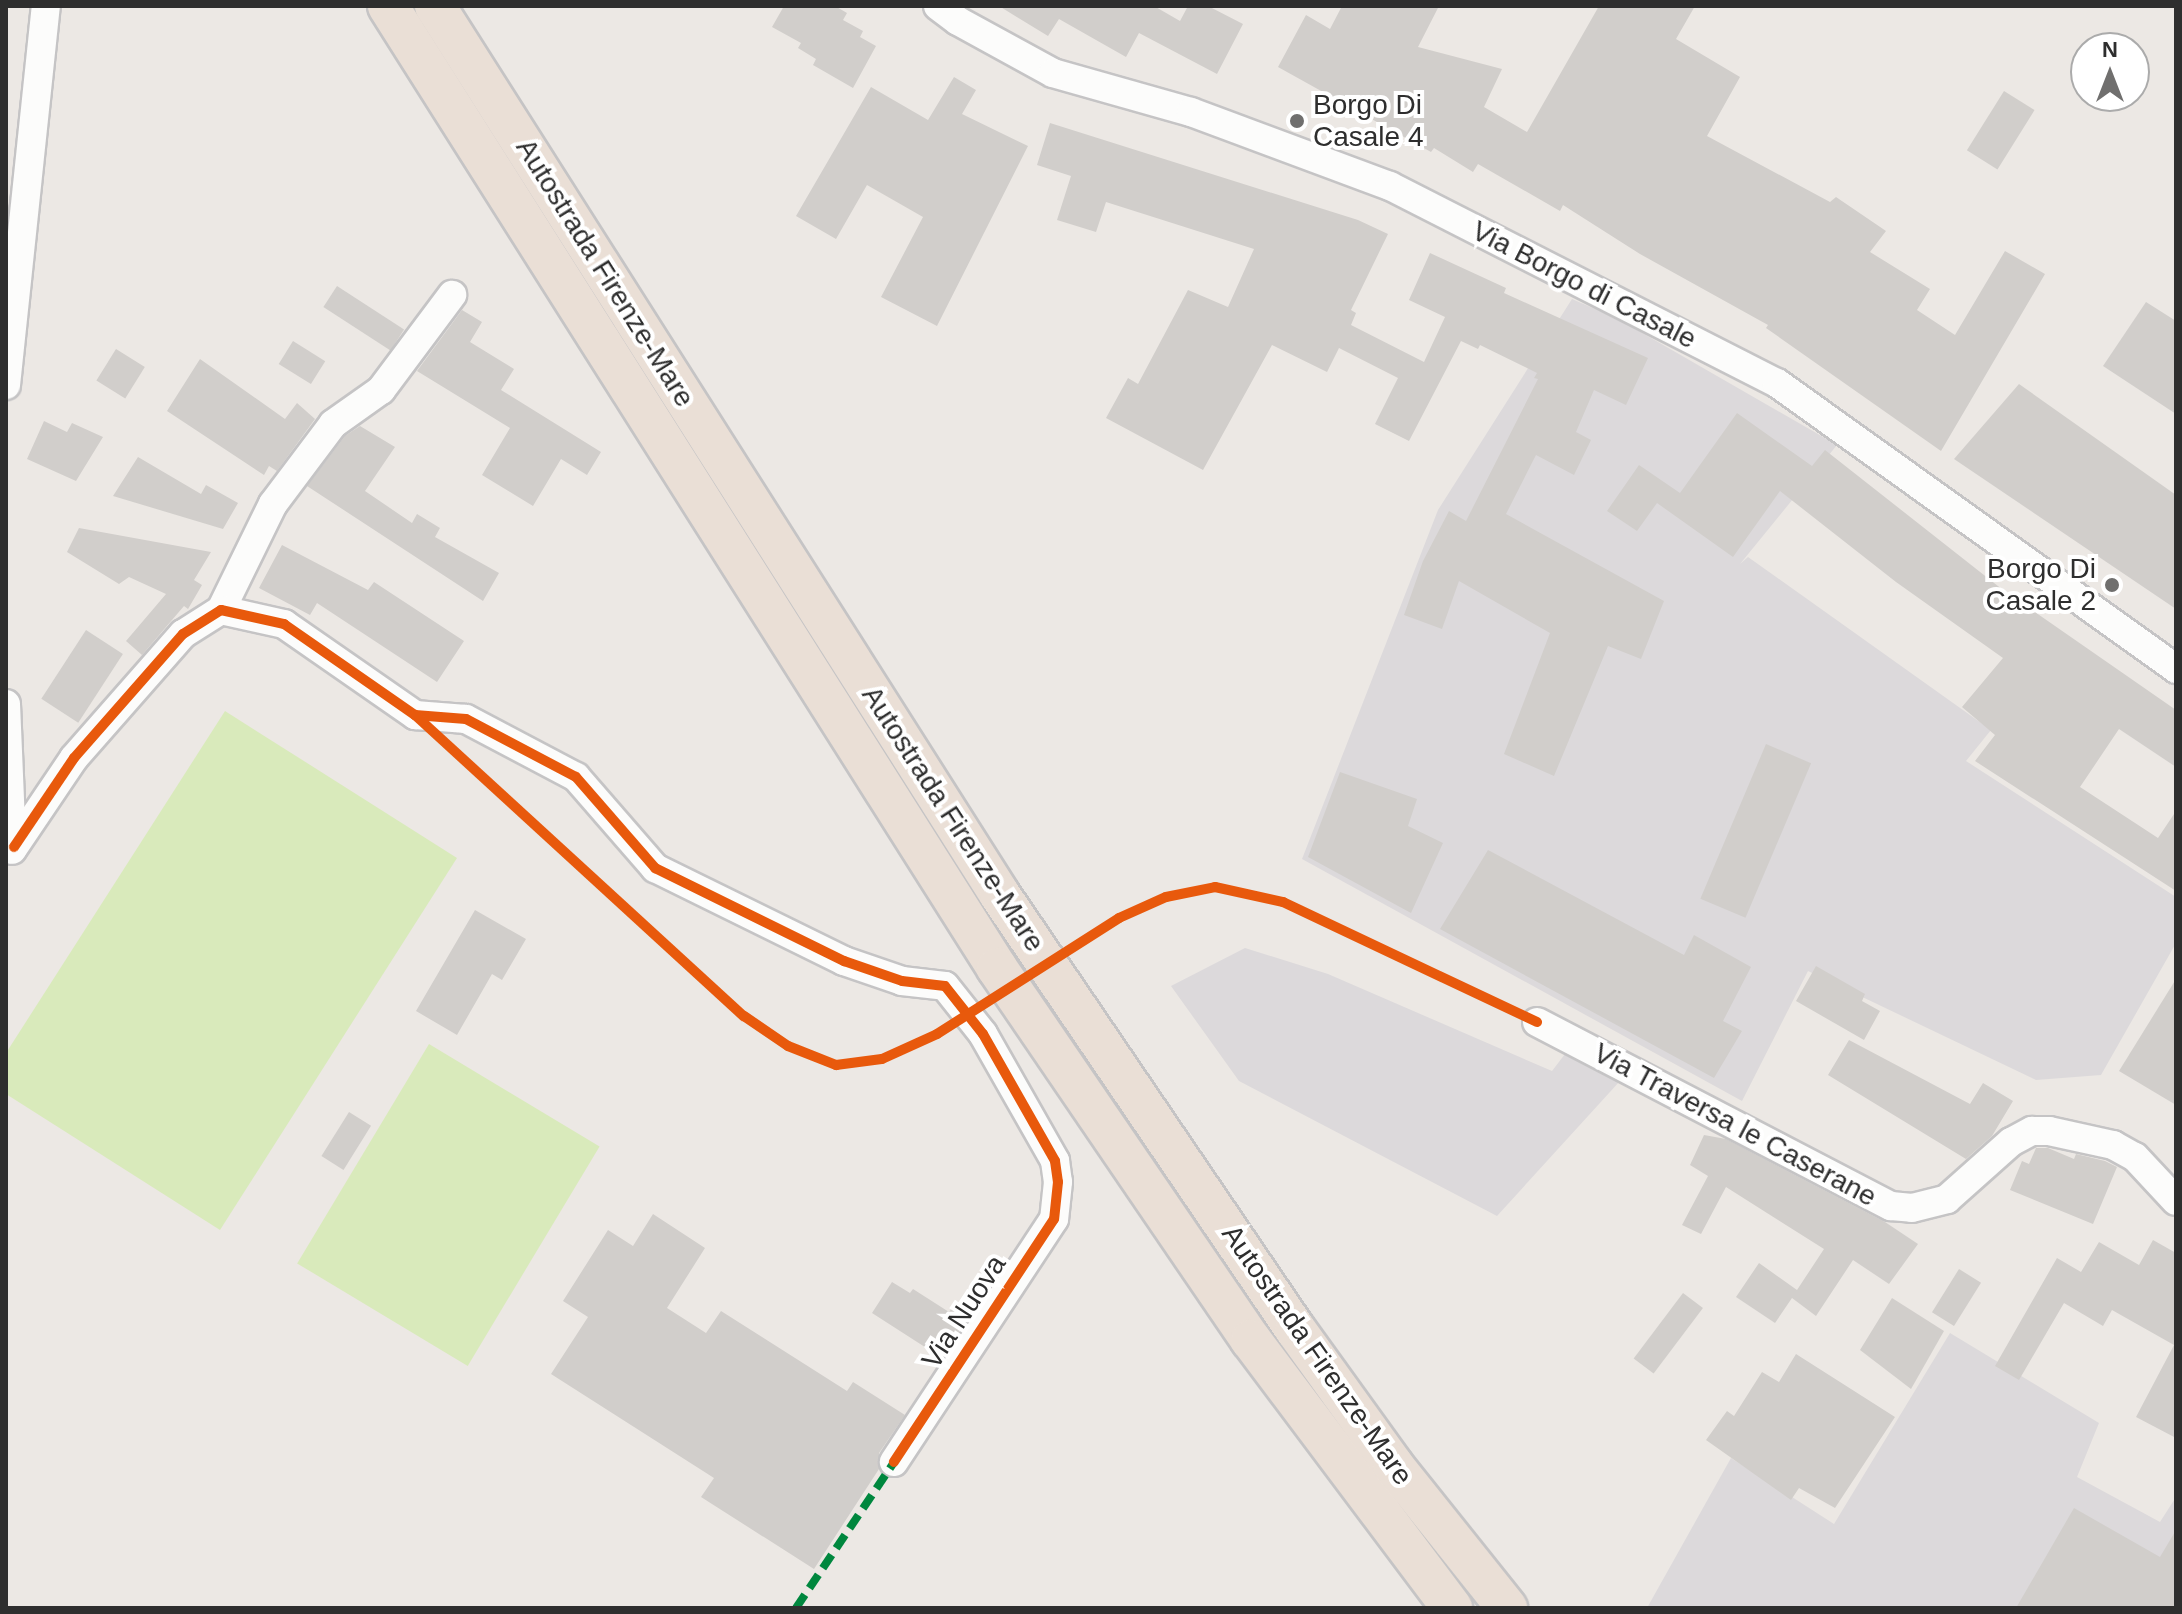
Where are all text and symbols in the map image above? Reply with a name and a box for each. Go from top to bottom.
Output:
north arrow [2070,32,2150,112]
text: N [2102,37,2118,62]
place label: Borgo Di Casale 4 [1313,88,1424,154]
marker: Borgo Di Casale 4 [1288,112,1306,130]
street label: Autostrada Firenze-Mare [509,133,701,413]
street label: Via Borgo di Casale [1466,214,1702,356]
place label: Borgo Di Casale 2 [1985,552,2096,618]
marker: Borgo Di Casale 2 [2103,576,2121,594]
street label: Autostrada Firenze-Mare [855,680,1051,958]
street label: Via Traversa le Caserane [1588,1036,1882,1214]
street label: Autostrada Firenze-Mare [1214,1219,1420,1491]
street label: Via Nuova [915,1249,1013,1375]

